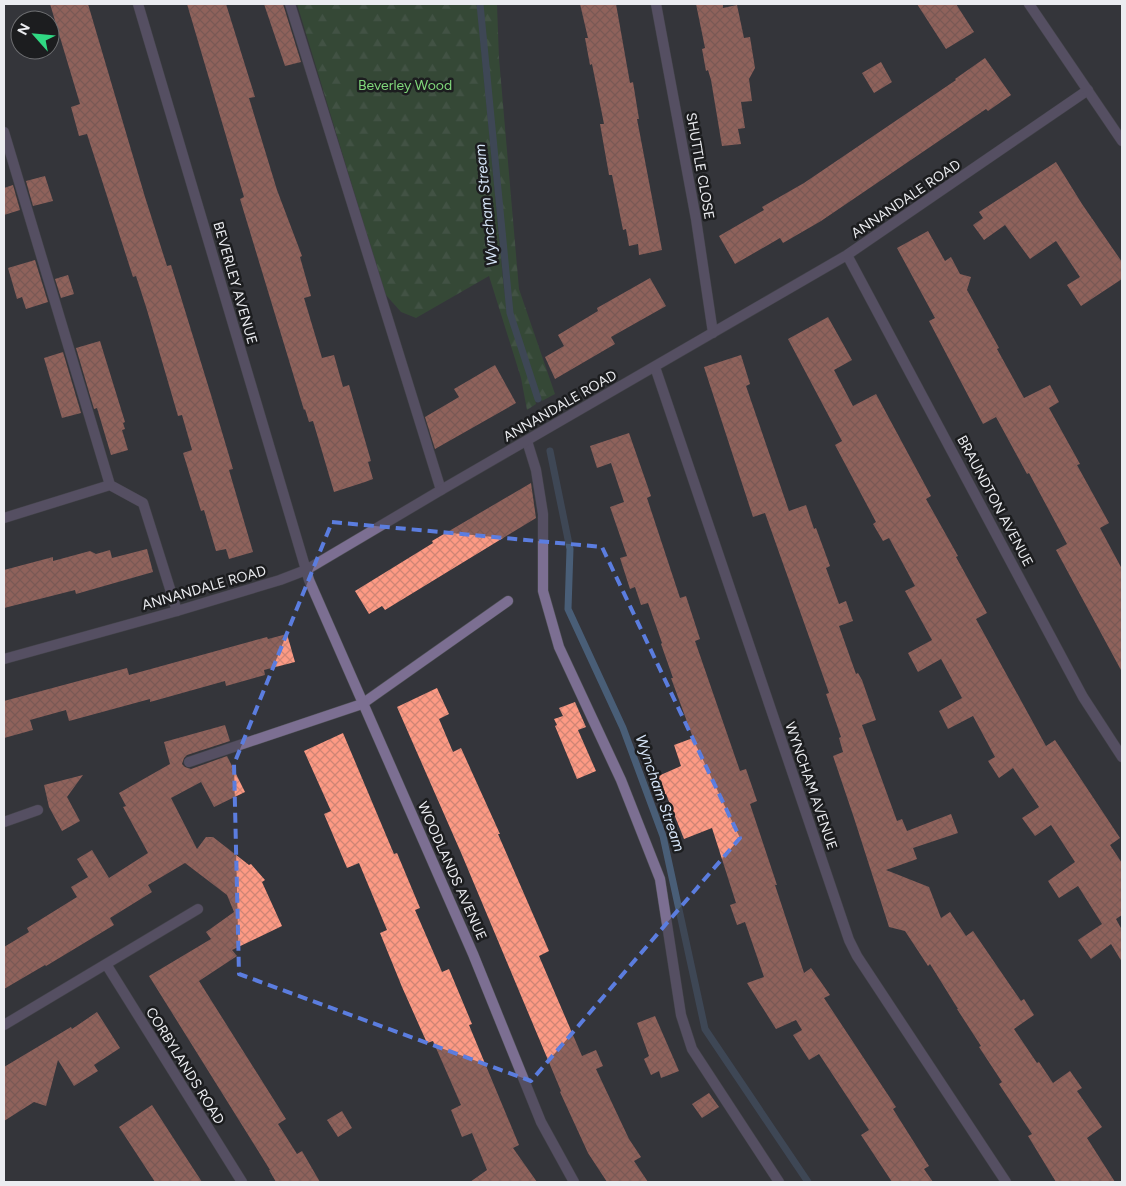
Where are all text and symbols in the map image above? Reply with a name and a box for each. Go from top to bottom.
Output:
north arrow [10,10,60,60]
text: N [14,21,34,38]
park label: Beverley Wood [358,77,452,94]
street label: SHUTTLE CLOSE [682,111,718,221]
water label: Wyncham Stream [471,143,501,267]
street label: ANNANDALE ROAD [848,156,964,242]
street label: BEVERLEY AVENUE [209,220,261,346]
street label: ANNANDALE ROAD [500,367,620,445]
street label: BRAUNDTON AVENUE [953,433,1037,569]
street label: ANNANDALE ROAD [140,562,268,614]
street label: WYNCHAM AVENUE [781,720,841,852]
water label: Wyncham Stream [632,732,688,854]
street label: WOODLANDS AVENUE [414,799,490,943]
street label: CORBYLANDS ROAD [142,1004,228,1128]

